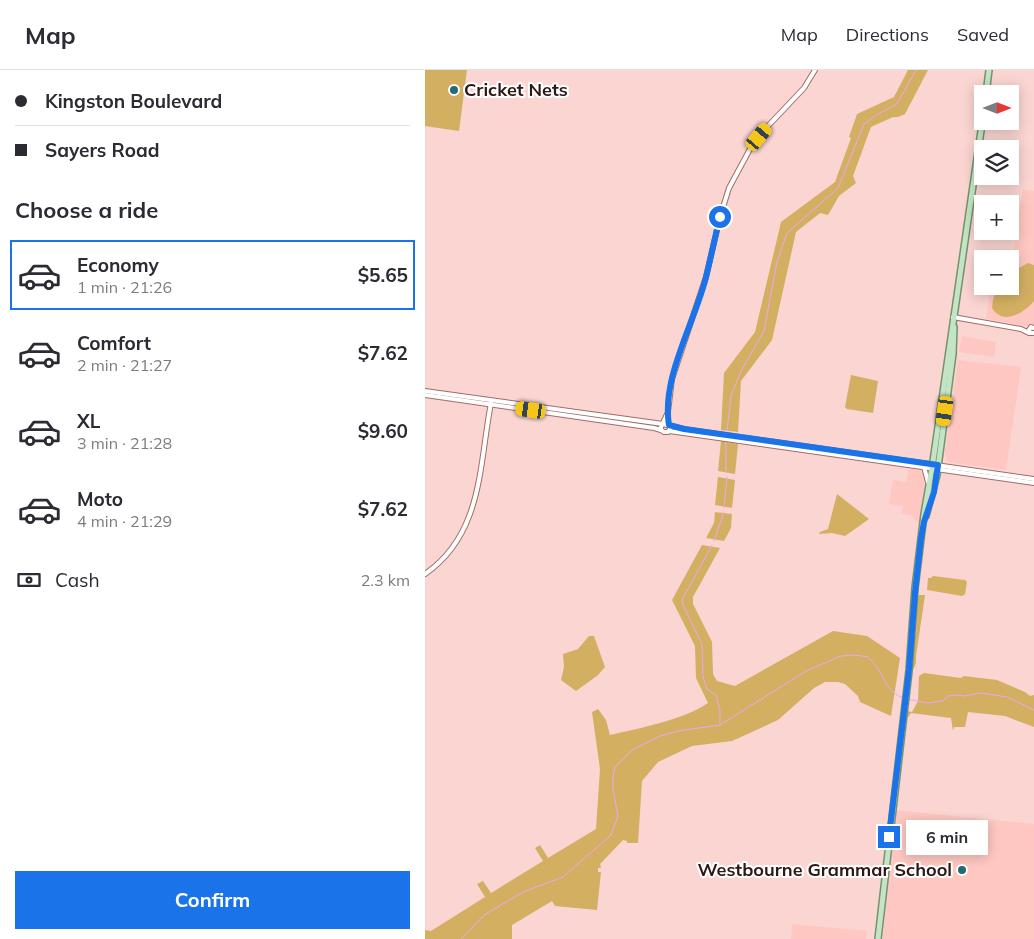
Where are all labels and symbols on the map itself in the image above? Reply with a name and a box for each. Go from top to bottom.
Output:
place label: Cricket Nets [464,78,568,101]
marker: Cricket Nets [448,84,460,96]
north arrow [974,85,1019,130]
car [743,121,774,153]
route start [709,206,731,228]
car [935,395,954,427]
car [515,400,546,420]
callout: 6 min [907,820,989,854]
route end [878,826,900,848]
place label: Westbourne Grammar School [698,858,952,881]
marker: Westbourne Grammar School [956,864,968,876]

